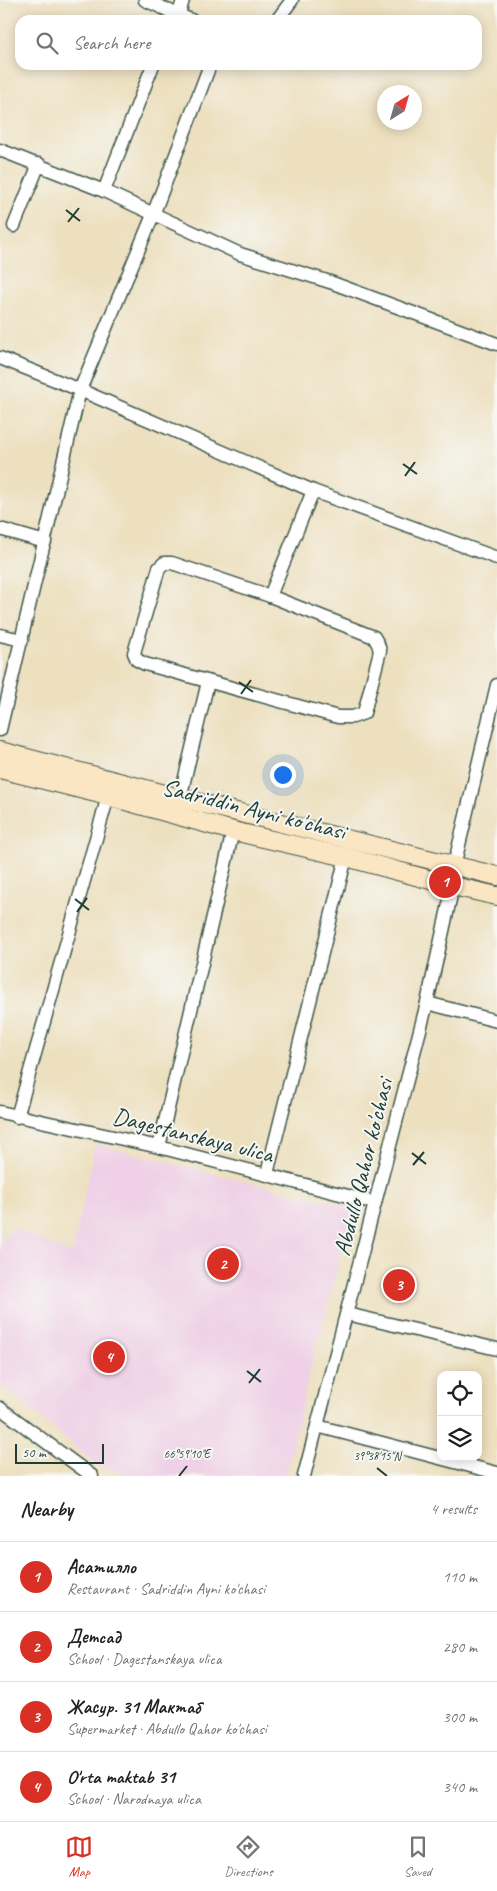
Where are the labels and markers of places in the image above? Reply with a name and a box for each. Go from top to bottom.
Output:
pin: 1 [429,863,461,901]
pin: 2 [207,1245,239,1283]
pin: 3 [383,1266,415,1304]
pin: 4 [93,1338,125,1376]

